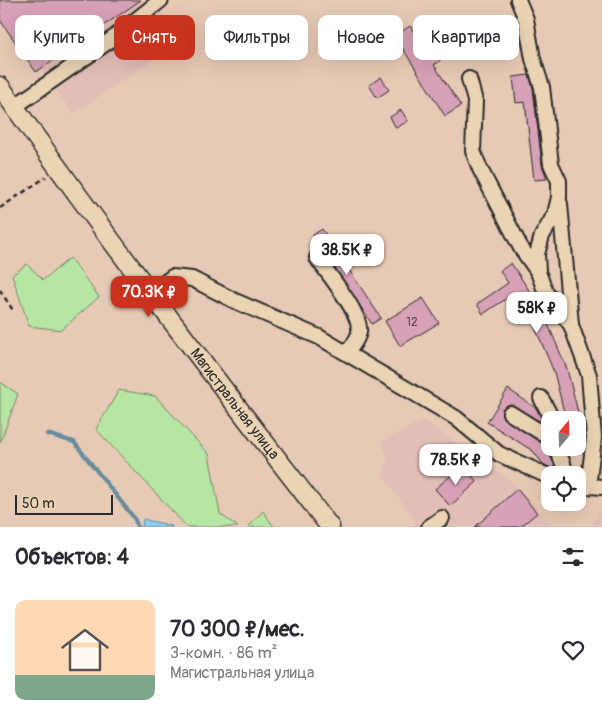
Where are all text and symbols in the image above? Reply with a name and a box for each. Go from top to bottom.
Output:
chip: Купить [15,15,104,60]
chip: Снять [114,15,195,60]
chip: Фильтры [205,15,308,60]
chip: Новое [318,15,403,60]
chip: Квартира [413,15,519,60]
pin: 38.5K ₽ [301,234,393,276]
text: 38.5K ₽ [321,240,373,260]
pin: 70.3K ₽ [103,276,195,318]
text: 70.3K ₽ [122,282,176,302]
pin: 58K ₽ [502,292,572,334]
text: 58K ₽ [517,298,557,318]
house number: 12 [406,315,418,330]
street label: Магистральная улица [186,344,283,463]
north arrow [541,411,586,456]
map controls [541,411,586,511]
pin: 78.5K ₽ [410,444,502,486]
text: 78.5K ₽ [430,450,482,470]
button: locate [541,466,586,511]
scale bar [15,492,112,515]
text: 50 m [22,495,55,512]
icon: filters [559,543,587,571]
text: Объектов: 4 [15,544,129,571]
text: 70 300 ₽/мес. [170,616,305,643]
icon: home [55,620,115,680]
icon: heart [559,636,587,664]
text: 3-комн. · 86 m² [170,643,277,663]
text: Магистральная улица [170,663,314,683]

